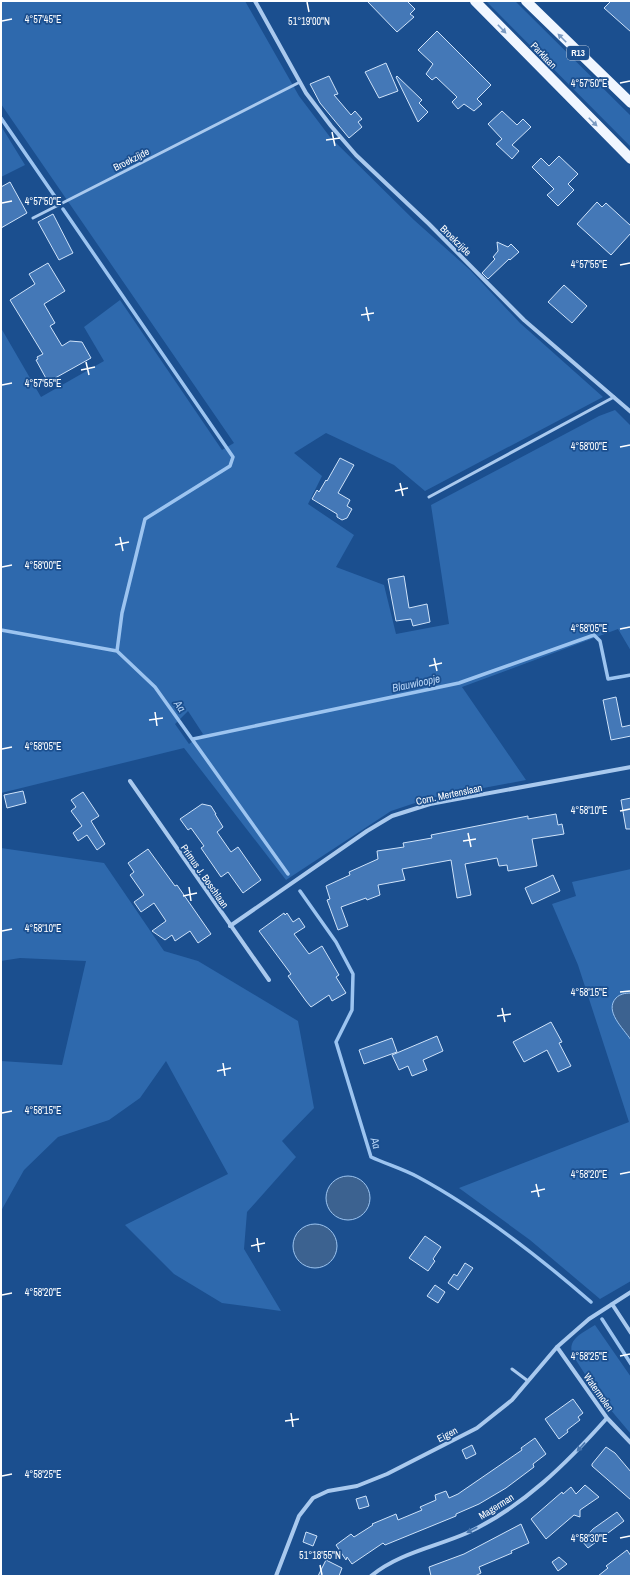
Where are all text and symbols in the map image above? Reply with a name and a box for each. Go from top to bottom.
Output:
text: 4°57'45"E [25,13,61,26]
text: 51°19'00"N [288,15,330,28]
one-way arrow [497,24,507,34]
one-way arrow [557,33,567,43]
street label: Parklaan [528,39,560,72]
road number: R13 [567,46,589,60]
text: 4°57'50"E [571,77,607,90]
one-way arrow [588,117,598,127]
street label: Broekzijde [111,145,152,174]
text: 4°57'50"E [25,195,61,208]
street label: Broekzijde [437,222,474,259]
text: 4°57'55"E [571,258,607,271]
text: 4°57'55"E [25,377,61,390]
text: 4°58'00"E [571,440,607,453]
text: 4°58'00"E [25,559,61,572]
text: 4°58'05"E [571,622,607,635]
water label: Blauwloopje [391,671,441,695]
water label: Aa [171,697,189,715]
text: 4°58'05"E [25,740,61,753]
street label: Corn. Mertenslaan [415,781,483,808]
text: 4°58'10"E [571,804,607,817]
street label: Primus J. Boschlaan [178,842,231,911]
text: 4°58'10"E [25,922,61,935]
text: 4°58'15"E [571,986,607,999]
text: 4°58'15"E [25,1104,61,1117]
water label: Aa [367,1135,384,1150]
text: 4°58'20"E [571,1168,607,1181]
text: 4°58'20"E [25,1286,61,1299]
text: 4°58'25"E [571,1350,607,1363]
street label: Watermolen [581,1371,617,1414]
street label: Eigen [435,1424,460,1445]
one-way arrow [576,1442,586,1452]
text: 4°58'25"E [25,1468,61,1481]
street label: Magerman [476,1491,516,1522]
one-way arrow [466,1527,478,1533]
text: 4°58'30"E [571,1532,607,1545]
text: 51°18'55"N [299,1549,341,1562]

